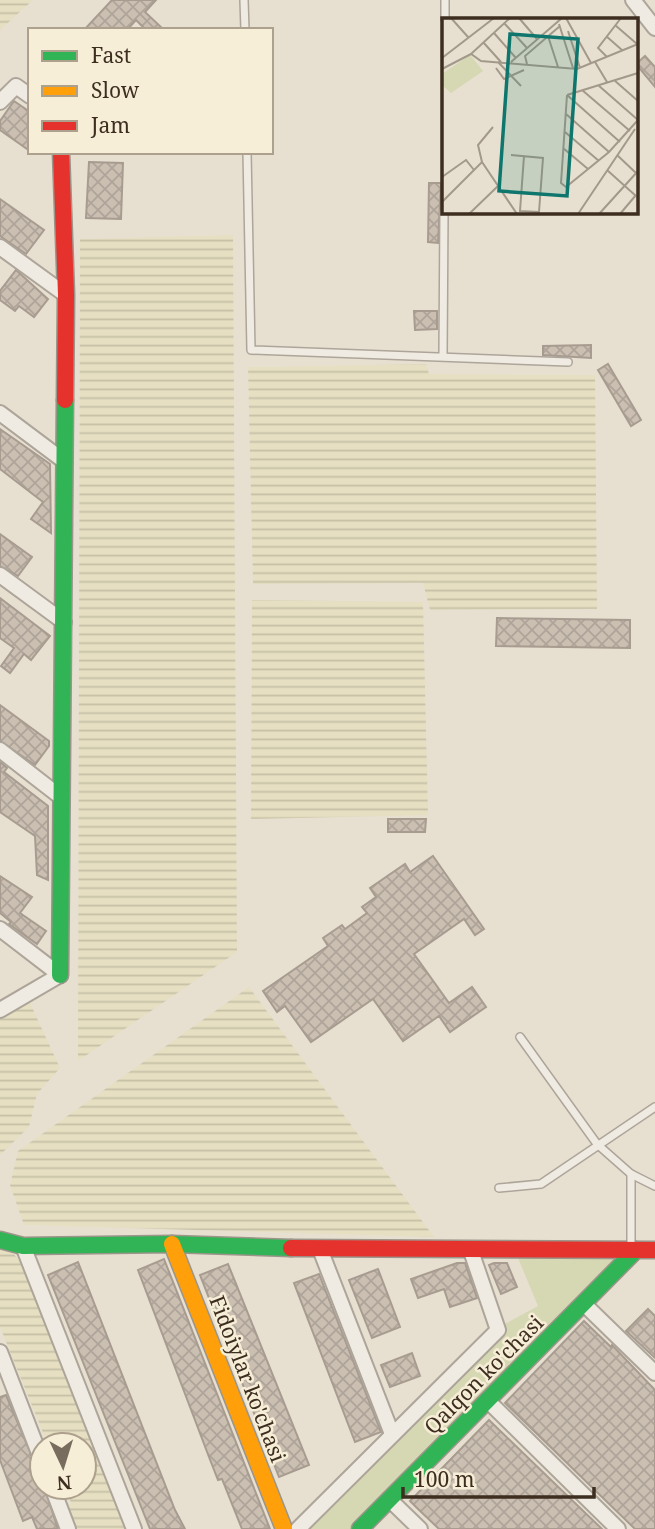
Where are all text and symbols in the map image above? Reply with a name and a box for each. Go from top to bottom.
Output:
inset map [442,18,638,214]
legend [28,28,273,154]
text: Fast [91,41,131,69]
text: Slow [91,76,140,104]
text: Jam [90,111,130,139]
street label: Fidoiylar ko'chasi [203,1291,293,1466]
street label: Qalqon ko'chasi [418,1308,549,1440]
north arrow [28,1431,98,1501]
scale bar [403,1456,594,1500]
text: 100 m [414,1465,475,1493]
text: N [56,1469,73,1496]

